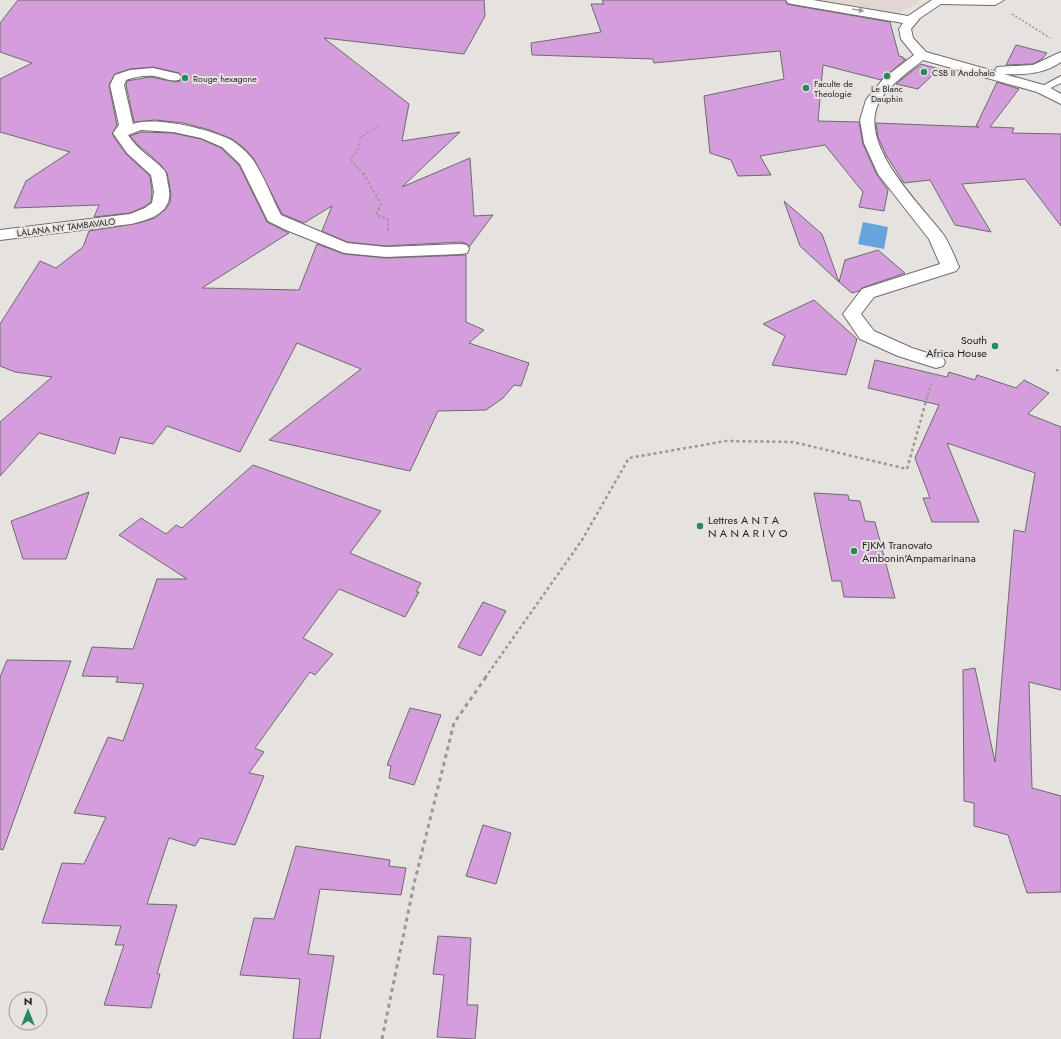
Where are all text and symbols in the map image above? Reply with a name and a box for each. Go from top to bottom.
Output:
one-way arrow [852,8,864,14]
place label: CSB II Andohalo [932,66,995,79]
marker: CSB II Andohalo [919,67,929,77]
marker: Le Blanc Dauphin [882,71,892,81]
place label: Rouge hexagone [193,72,257,85]
marker: Rouge hexagone [180,73,190,83]
place label: Faculte de Theologie [814,77,853,100]
place label: Le Blanc Dauphin [871,82,903,105]
marker: Faculte de Theologie [801,83,811,93]
street label: LÀLANA NY TAMBAVALO [16,215,116,239]
place label: South Africa House [926,332,987,361]
marker: South Africa House [990,341,1000,351]
place label: Lettres A N T A N A N A R I V O [708,512,788,541]
marker: Lettres A N T A N A N A R I V O [695,521,705,531]
place label: FJKM Tranovato Ambonin'Ampamarinana [862,537,976,566]
marker: FJKM Tranovato Ambonin'Ampamarinana [849,546,859,556]
north arrow [8,991,48,1031]
text: N [24,993,32,1009]

